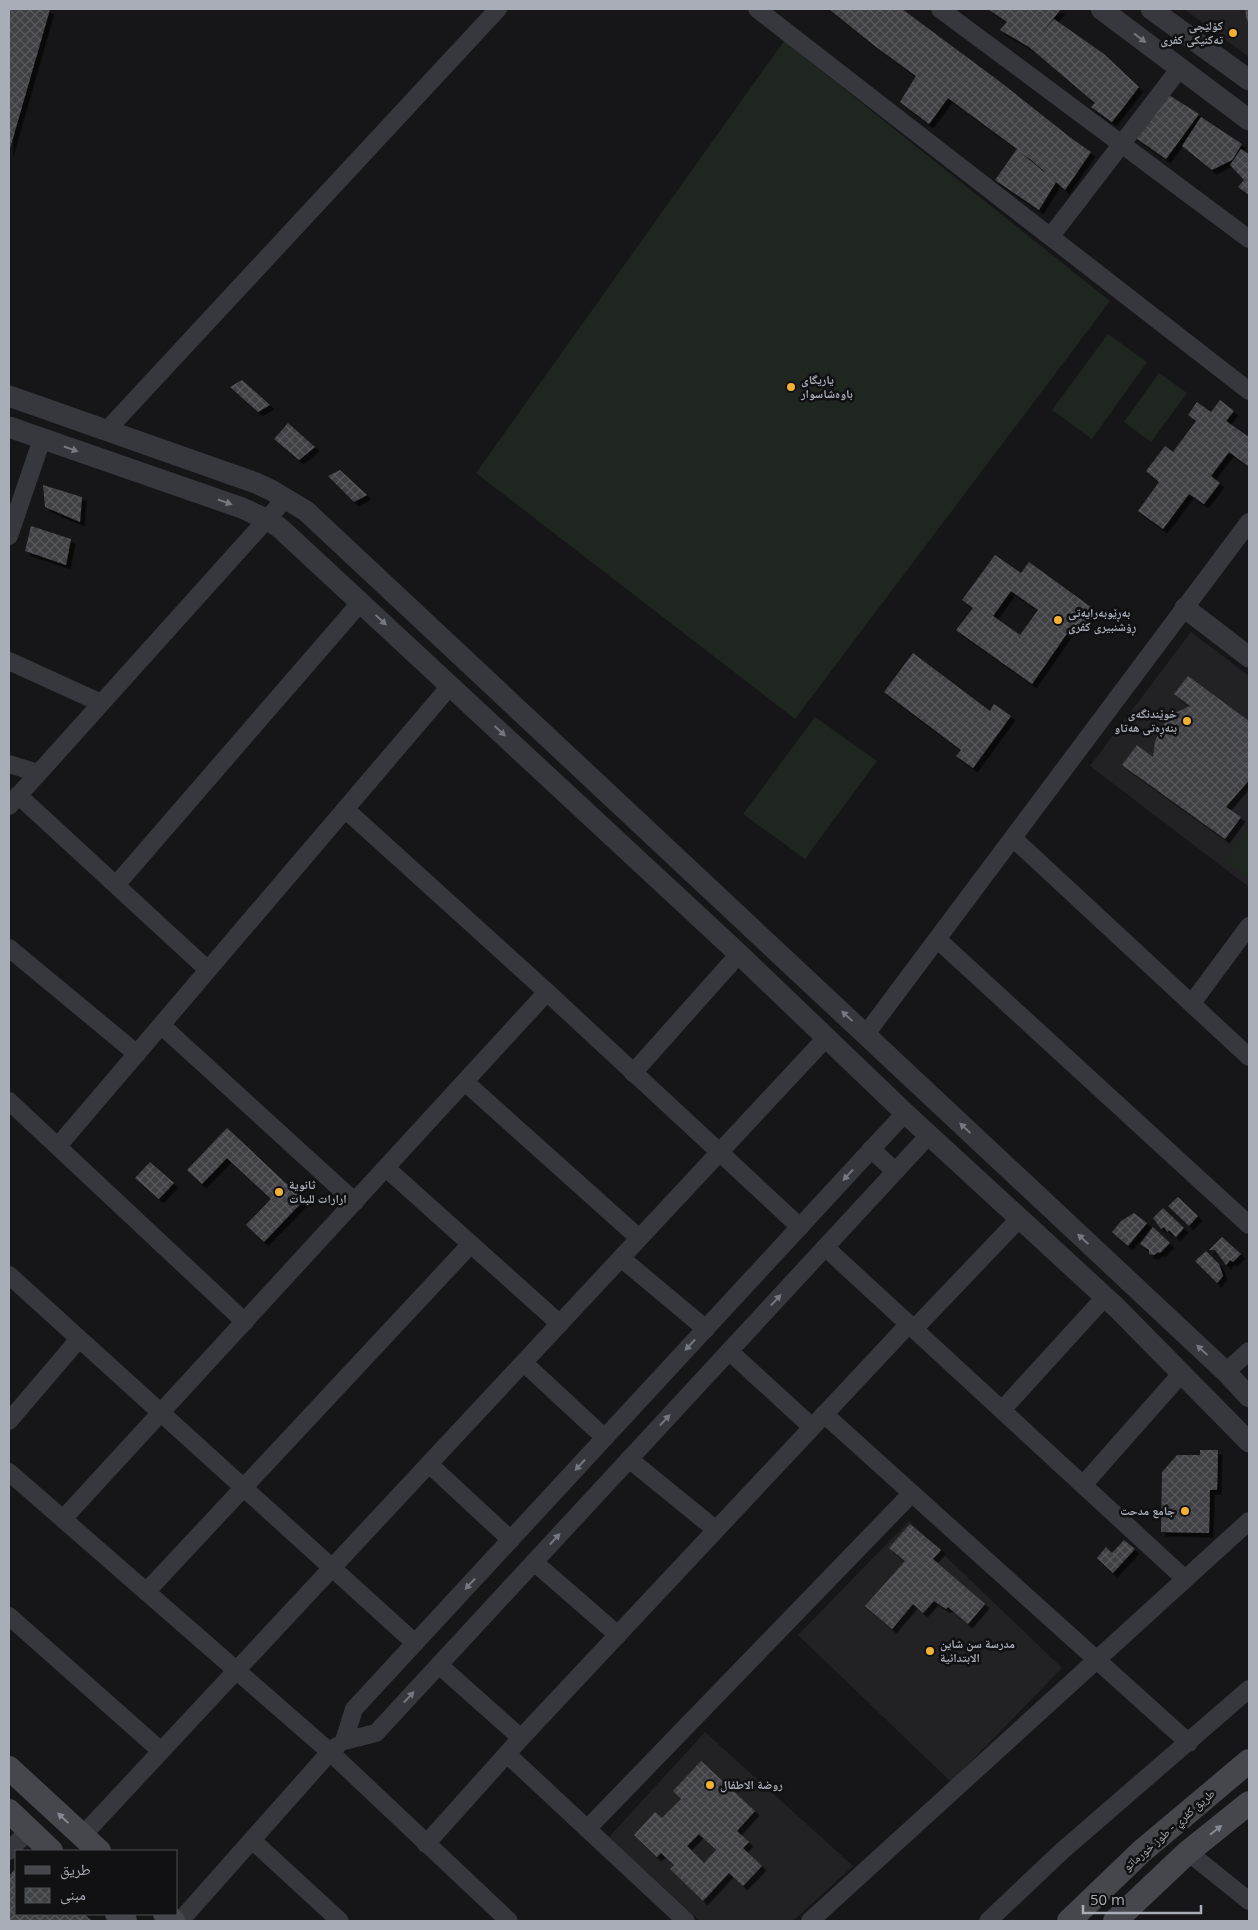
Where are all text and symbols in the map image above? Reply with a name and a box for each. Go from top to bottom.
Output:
place label: کۆلێجی تەکنیکی کفری [1161,17,1224,48]
marker: کۆلێجی تەکنیکی کفری [1227,27,1239,39]
one-way arrow [1133,33,1147,43]
place label: یاریگای باوەشاسوار [800,371,853,402]
marker: یاریگای باوەشاسوار [785,381,797,393]
one-way arrow [64,446,79,453]
one-way arrow [218,499,233,507]
place label: بەڕێوبەرایەتی ڕۆشنبیری کفری [1068,604,1137,636]
one-way arrow [374,614,386,626]
marker: بەڕێوبەرایەتی ڕۆشنبیری کفری [1052,614,1064,626]
place label: خوێندنگەی بنەڕەتی هەتاو [1114,705,1177,737]
marker: خوێندنگەی بنەڕەتی هەتاو [1181,715,1193,727]
one-way arrow [493,725,505,737]
one-way arrow [841,1010,853,1022]
one-way arrow [959,1122,971,1134]
one-way arrow [842,1168,854,1180]
place label: ثانوية ارارات للبنات [289,1176,347,1207]
marker: ثانوية ارارات للبنات [273,1186,285,1198]
one-way arrow [1078,1233,1090,1245]
one-way arrow [770,1295,782,1307]
one-way arrow [684,1339,696,1351]
one-way arrow [1196,1344,1208,1356]
one-way arrow [659,1414,671,1426]
one-way arrow [574,1458,586,1470]
place label: جامع مدحت [1120,1502,1175,1519]
marker: جامع مدحت [1179,1505,1191,1517]
one-way arrow [549,1533,561,1545]
one-way arrow [464,1578,476,1590]
place label: مدرسة سن شاين الابتدائية [940,1635,1015,1666]
marker: مدرسة سن شاين الابتدائية [924,1645,936,1657]
one-way arrow [403,1691,415,1703]
place label: روضة الاطفال [720,1776,783,1793]
marker: روضة الاطفال [704,1779,716,1791]
street label: طريق كفري - طوز خورماتو [1119,1785,1220,1876]
one-way arrow [58,1812,70,1824]
one-way arrow [1209,1824,1222,1835]
legend [15,1850,178,1915]
text: طريق [60,1859,91,1880]
scale bar [1083,1882,1200,1914]
text: مبنى [60,1884,86,1905]
text: 50 m [1090,1889,1125,1909]

